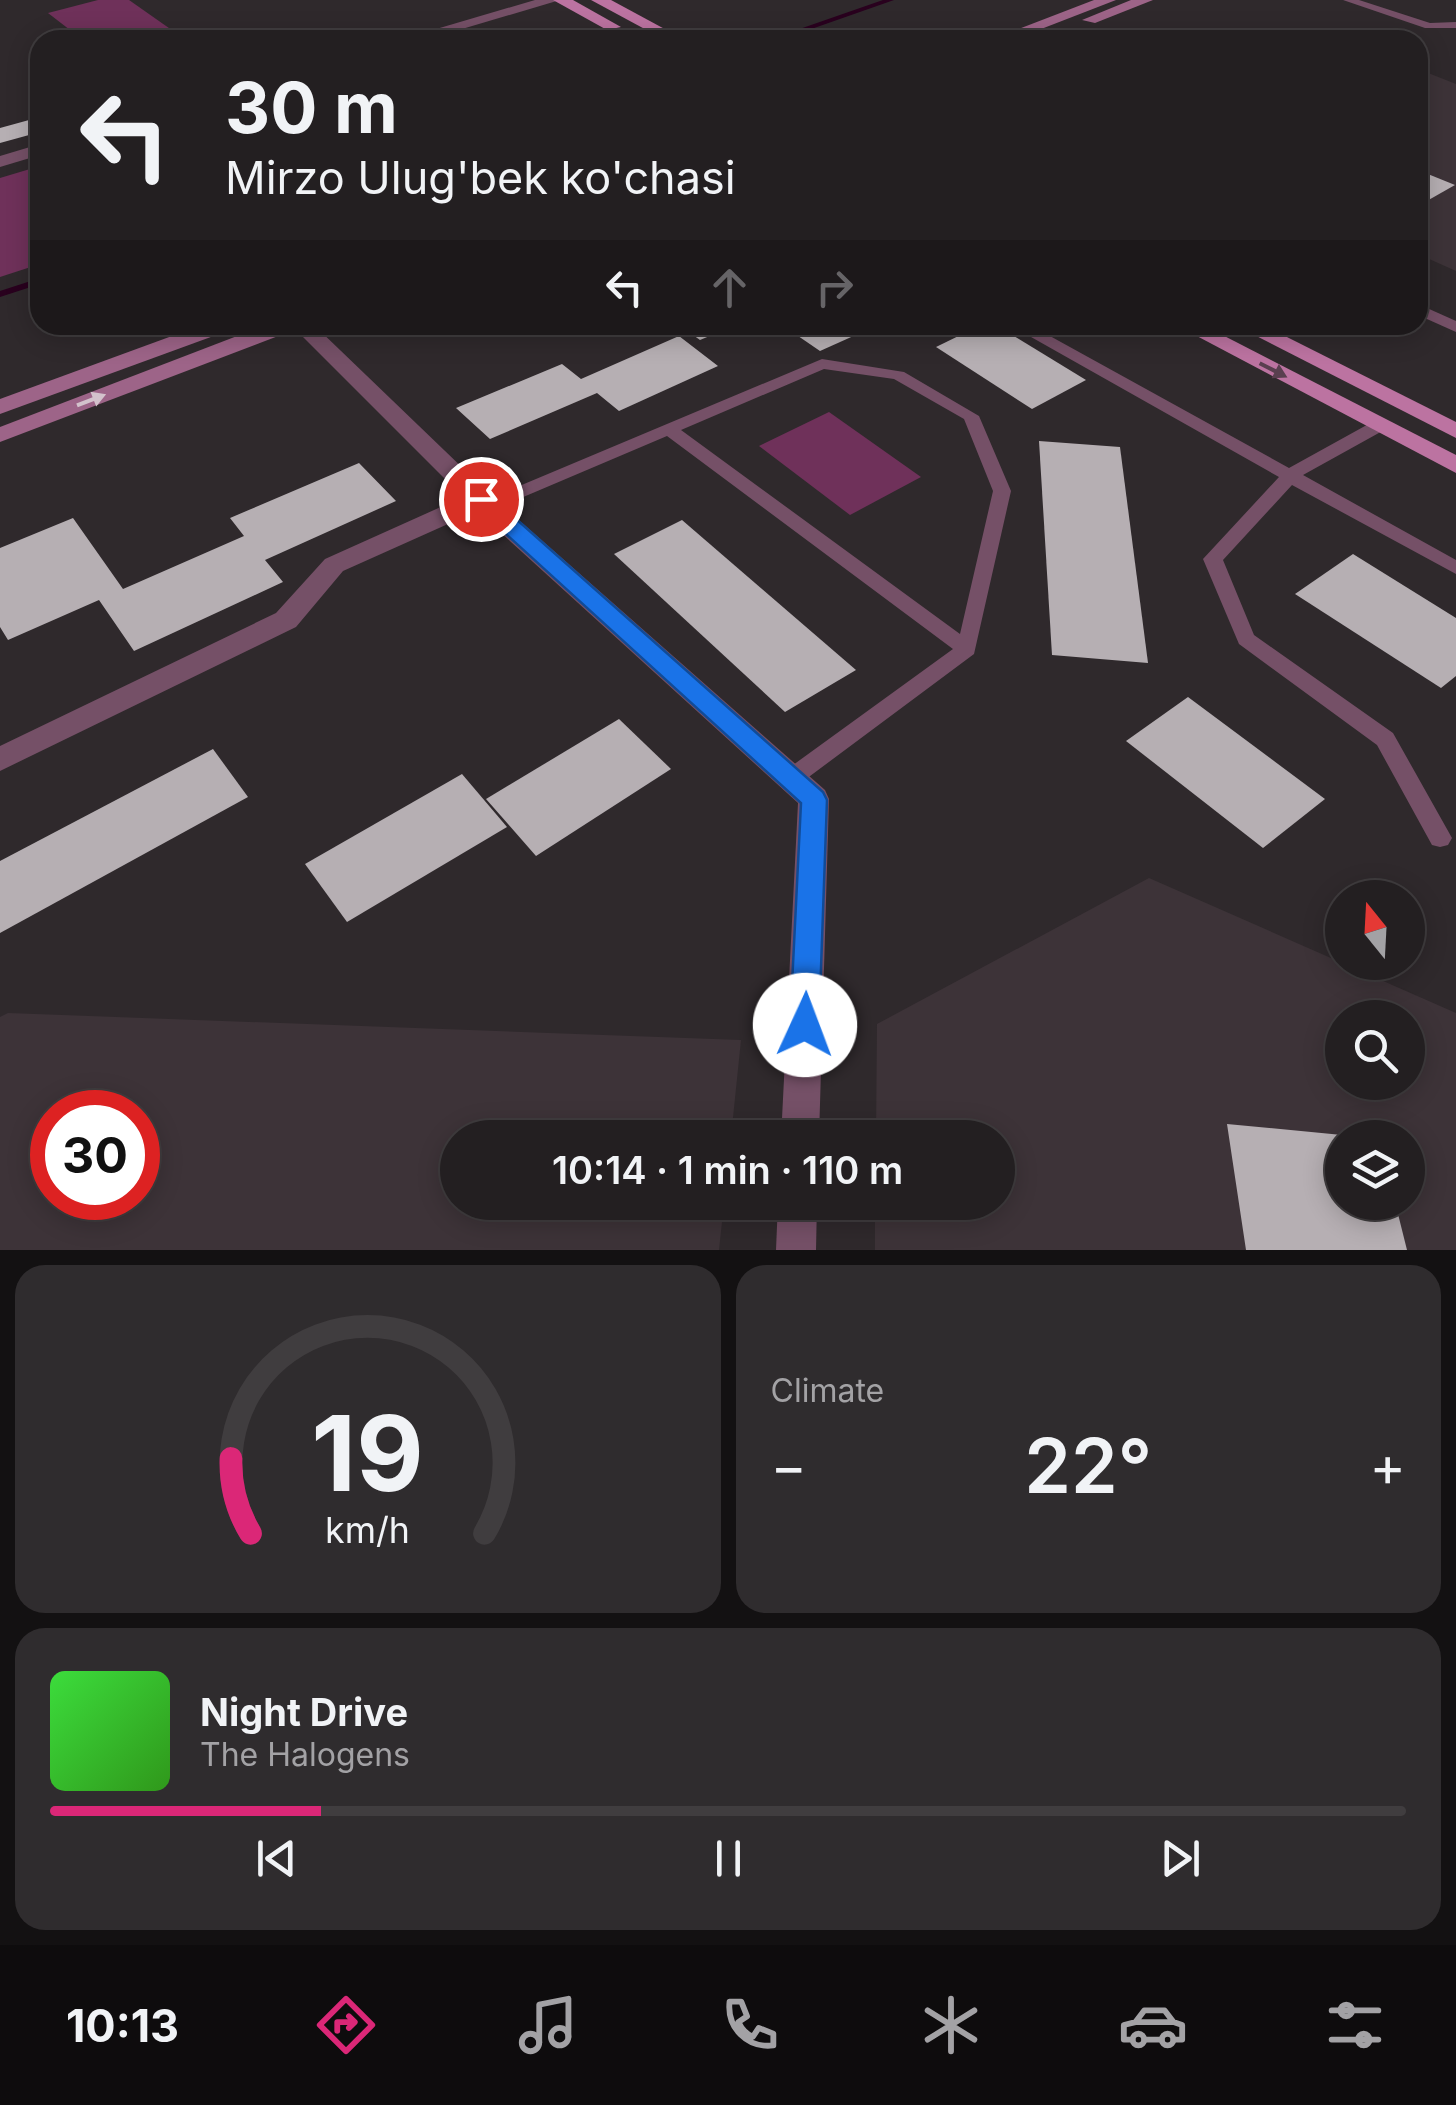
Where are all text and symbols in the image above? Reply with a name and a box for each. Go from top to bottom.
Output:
text: 30 m [225,65,398,150]
icon: left [60,70,190,200]
text: Mirzo Ulug'bek ko'chasi [225,150,736,205]
icon: left [597,260,652,315]
icon: ahead [702,260,757,315]
icon: right [807,260,862,315]
one-way arrow [1259,361,1288,378]
one-way arrow [76,392,106,407]
pin [439,457,524,542]
icon: arrive [454,472,509,527]
north arrow [1325,880,1425,980]
map controls [1325,880,1425,1220]
position arrow [753,973,857,1077]
button: search [1325,1000,1425,1100]
speed limit sign: 30 [30,1090,160,1220]
button: layers [1325,1120,1425,1220]
text: 10:14 · 1 min · 110 m [552,1147,903,1193]
text: Climate [771,1371,884,1410]
text: 19 [312,1390,424,1516]
text: 22° [1024,1420,1152,1511]
text: − [771,1433,807,1499]
text: + [1370,1433,1406,1499]
text: km/h [325,1508,410,1552]
text: Night Drive [200,1689,408,1735]
text: The Halogens [200,1735,410,1774]
icon: previous [249,1831,304,1886]
icon: pause [701,1831,756,1886]
icon: next [1153,1831,1208,1886]
icon: directions [311,1990,381,2060]
icon: music [513,1990,583,2060]
icon: phone [715,1990,785,2060]
icon: climate [916,1990,986,2060]
icon: car [1118,1990,1188,2060]
icon: filters [1320,1990,1390,2060]
text: 10:13 [66,1998,179,2053]

